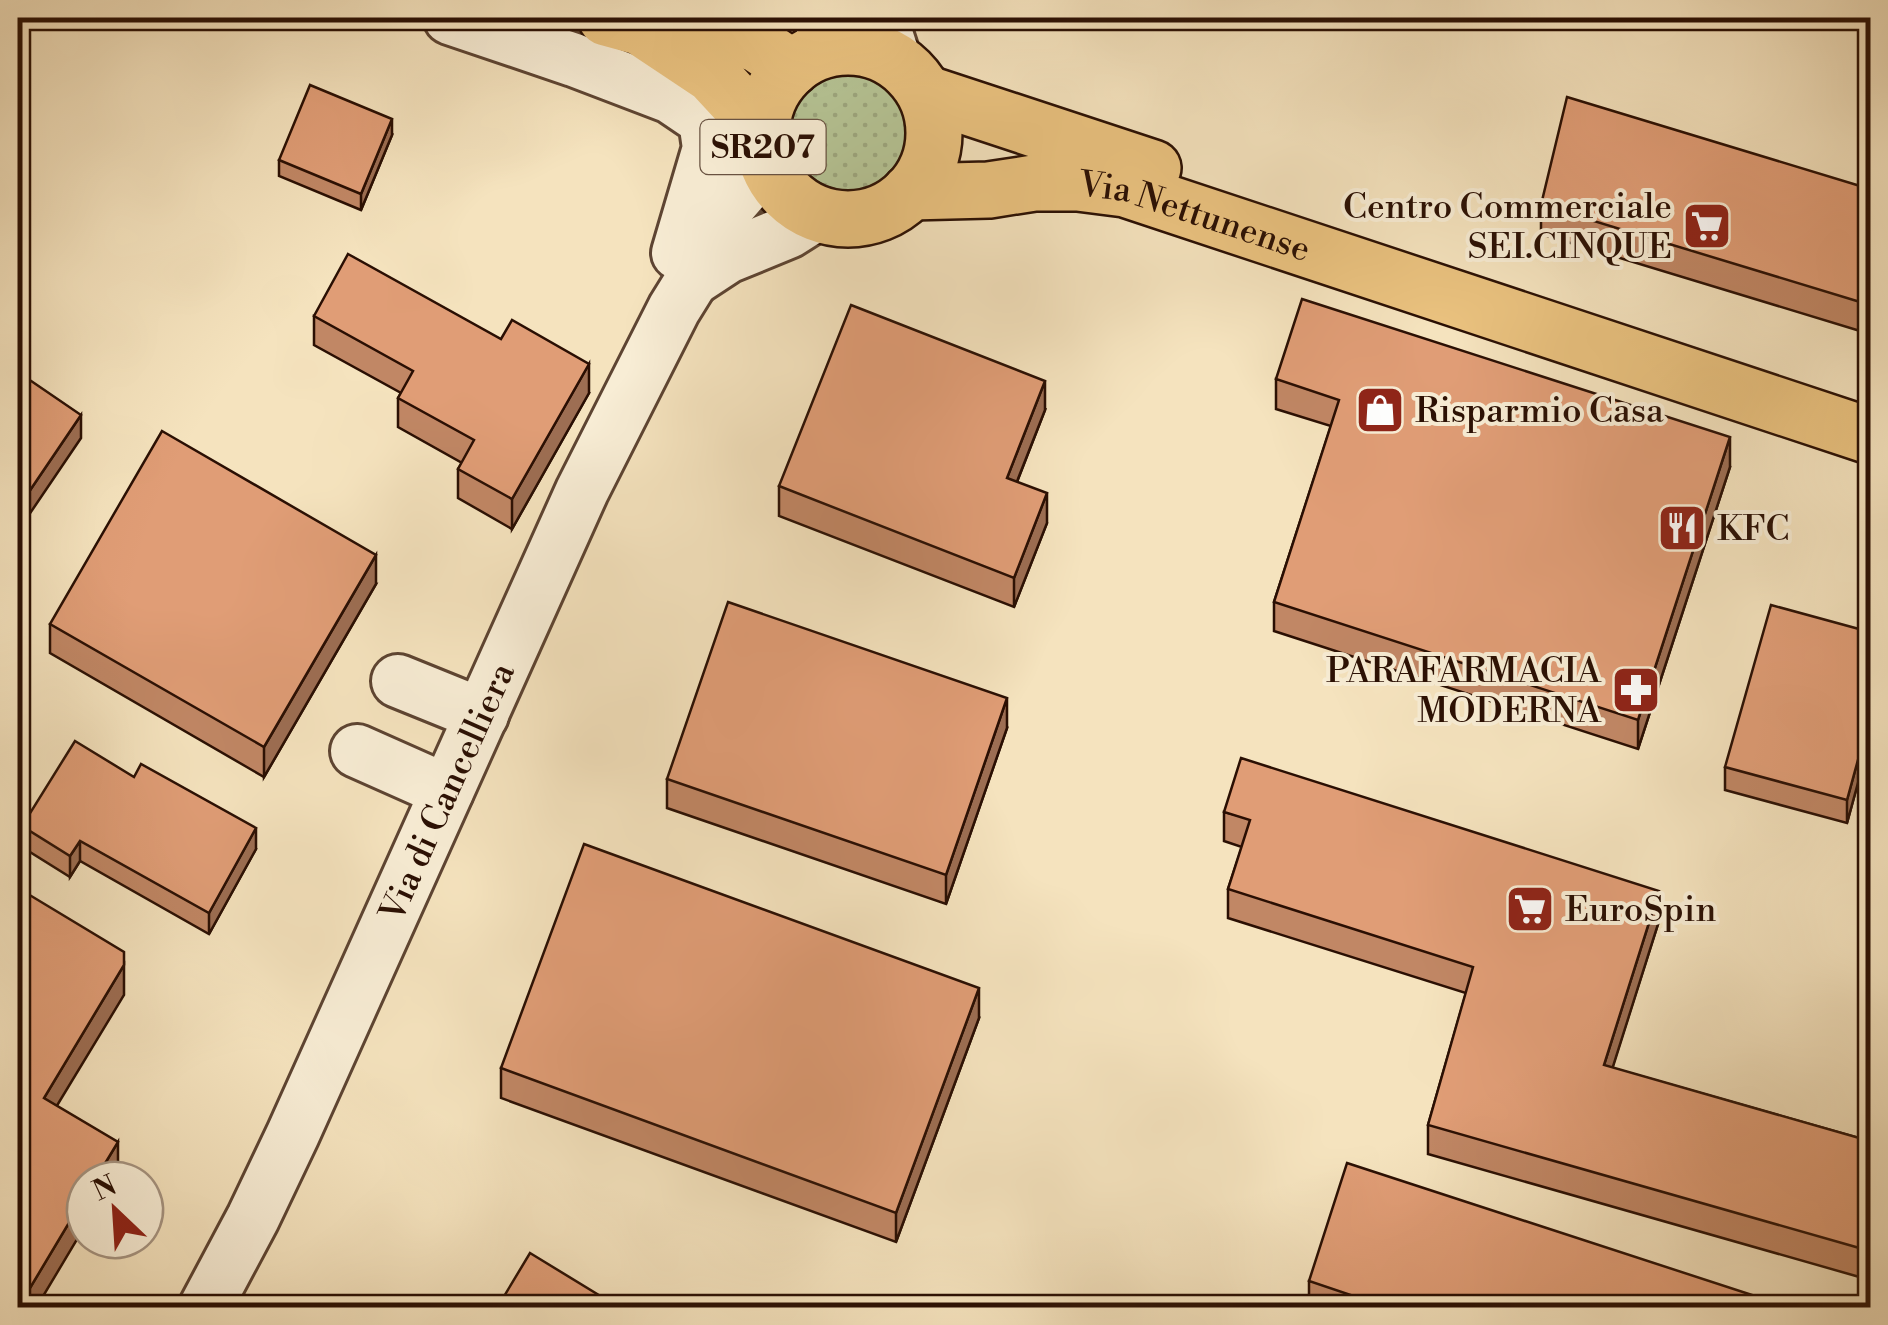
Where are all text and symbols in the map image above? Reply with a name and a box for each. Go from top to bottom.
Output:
road number: SR207 [700,120,826,174]
street label: Via Nettunense [1075,163,1316,272]
place label: Centro Commerciale SEI.CINQUE [1343,186,1672,269]
supermarket icon: Centro Commerciale SEI.CINQUE [1681,200,1733,252]
shop icon: Risparmio Casa [1354,384,1406,436]
place label: Risparmio Casa [1415,390,1664,433]
restaurant icon: KFC [1656,502,1708,554]
place label: KFC [1717,508,1790,551]
place label: PARAFARMACIA MODERNA [1326,650,1602,733]
street label: Via di Cancelliera [371,656,525,930]
pharmacy icon: PARAFARMACIA MODERNA [1610,664,1662,716]
supermarket icon: EuroSpin [1504,883,1556,935]
place label: EuroSpin [1565,889,1716,932]
north arrow [65,1160,165,1260]
text: N [88,1168,123,1209]

